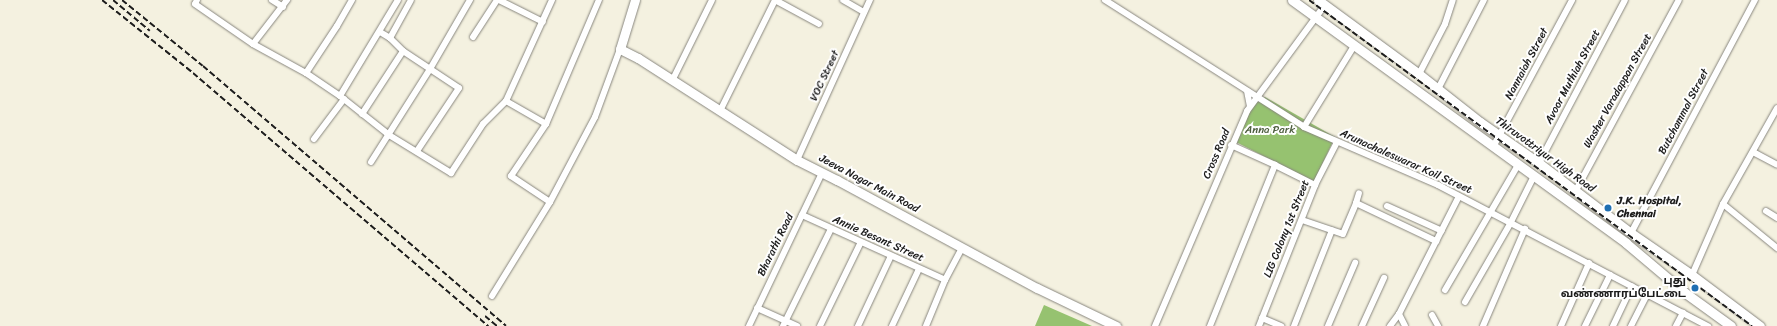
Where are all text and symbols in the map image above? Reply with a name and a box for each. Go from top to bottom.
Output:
street label: Nannaiah Street [1502,26,1552,102]
street label: Avoor Muthiah Street [1542,27,1604,127]
street label: Washer Varadappan Street [1581,32,1655,150]
street label: VOC Street [807,48,843,104]
street label: Butchammal Street [1656,67,1712,157]
street label: Thiruvottriyur High Road [1493,114,1597,196]
park label: Anna Park [1245,123,1295,137]
street label: Cross Road [1201,127,1233,181]
street label: Arunachaleswarar Koil Street [1338,127,1474,197]
street label: Jeeva Nagar Main Road [817,152,921,216]
street label: LIG Colony 1st Street [1261,178,1313,280]
place label: J.K. Hospital, Chennai [1617,195,1682,221]
marker: J.K. Hospital, Chennai [1602,202,1614,214]
street label: Bharathi Road [755,212,797,278]
street label: Annie Besant Street [830,213,926,265]
place label: புது வண்ணாரப்பேட்டை [1561,275,1686,301]
marker: புது வண்ணாரப்பேட்டை [1689,282,1701,294]

